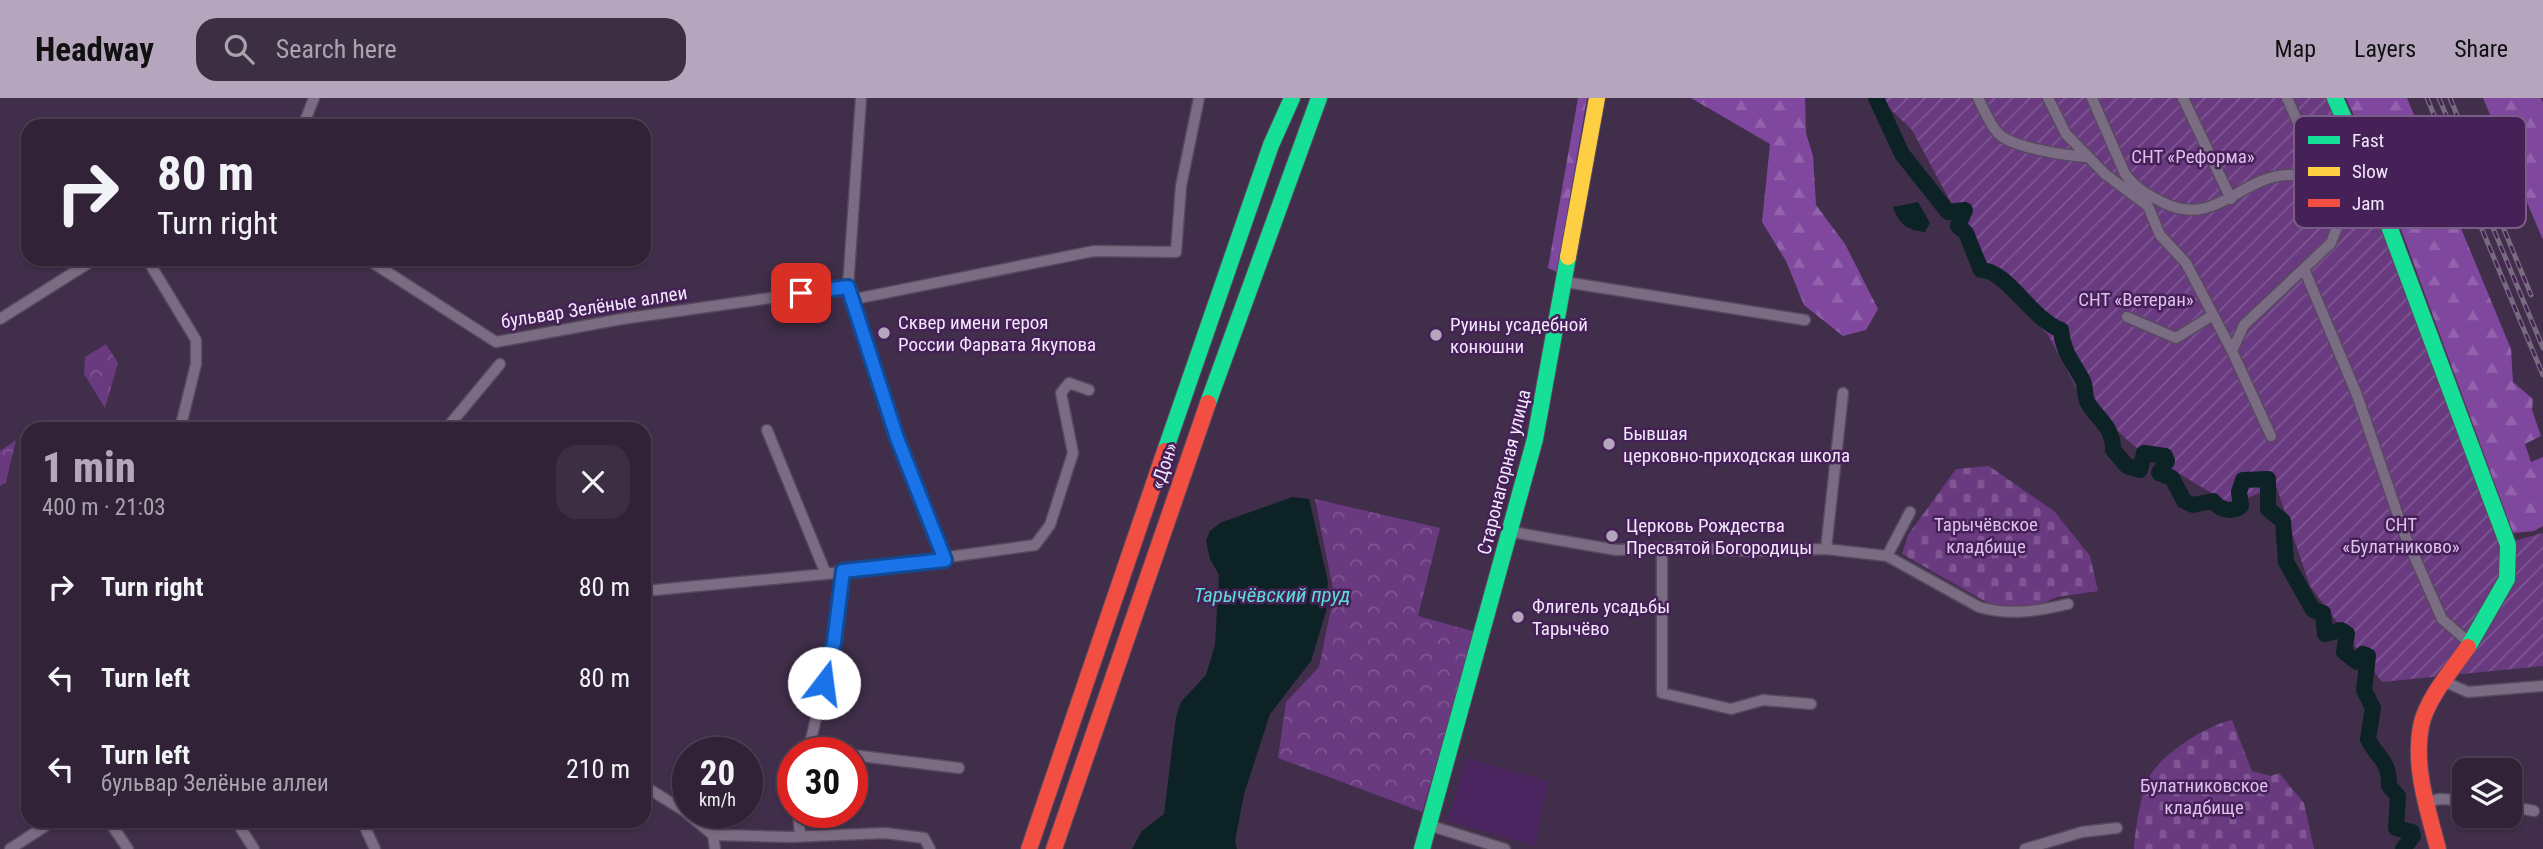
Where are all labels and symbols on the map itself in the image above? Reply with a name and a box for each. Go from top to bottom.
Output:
legend [2294,116,2526,228]
text: Fast [2352,129,2384,152]
park label: СНТ «Реформа» [2131,145,2255,168]
text: Slow [2352,160,2388,183]
text: Jam [2352,192,2385,215]
pin [771,263,831,323]
street label: бульвар Зелёные аллеи [499,281,689,333]
park label: СНТ «Ветеран» [2078,288,2194,311]
place label: Сквер имени героя России Фарвата Якупова [898,311,1096,356]
place label: Руины усадебной конюшни [1450,313,1588,358]
marker: Сквер имени героя России Фарвата Якупова [876,325,892,341]
marker: Руины усадебной конюшни [1428,327,1444,343]
street label: Старонагорная улица [1472,387,1536,557]
place label: Бывшая церковно-приходская школа [1623,422,1850,467]
marker: Бывшая церковно-приходская школа [1601,436,1617,452]
street label: «Дон» [1145,440,1183,492]
park label: Тарычёвское кладбище [1934,513,2038,558]
park label: СНТ «Булатниково» [2342,513,2460,558]
place label: Церковь Рождества Пресвятой Богородицы [1626,514,1812,559]
marker: Церковь Рождества Пресвятой Богородицы [1604,528,1620,544]
water label: Тарычёвский пруд [1194,583,1350,607]
place label: Флигель усадьбы Тарычёво [1532,595,1670,640]
marker: Флигель усадьбы Тарычёво [1510,609,1526,625]
position arrow [787,646,861,720]
speed limit sign: 30 [777,737,868,828]
park label: Булатниковское кладбище [2140,774,2268,819]

